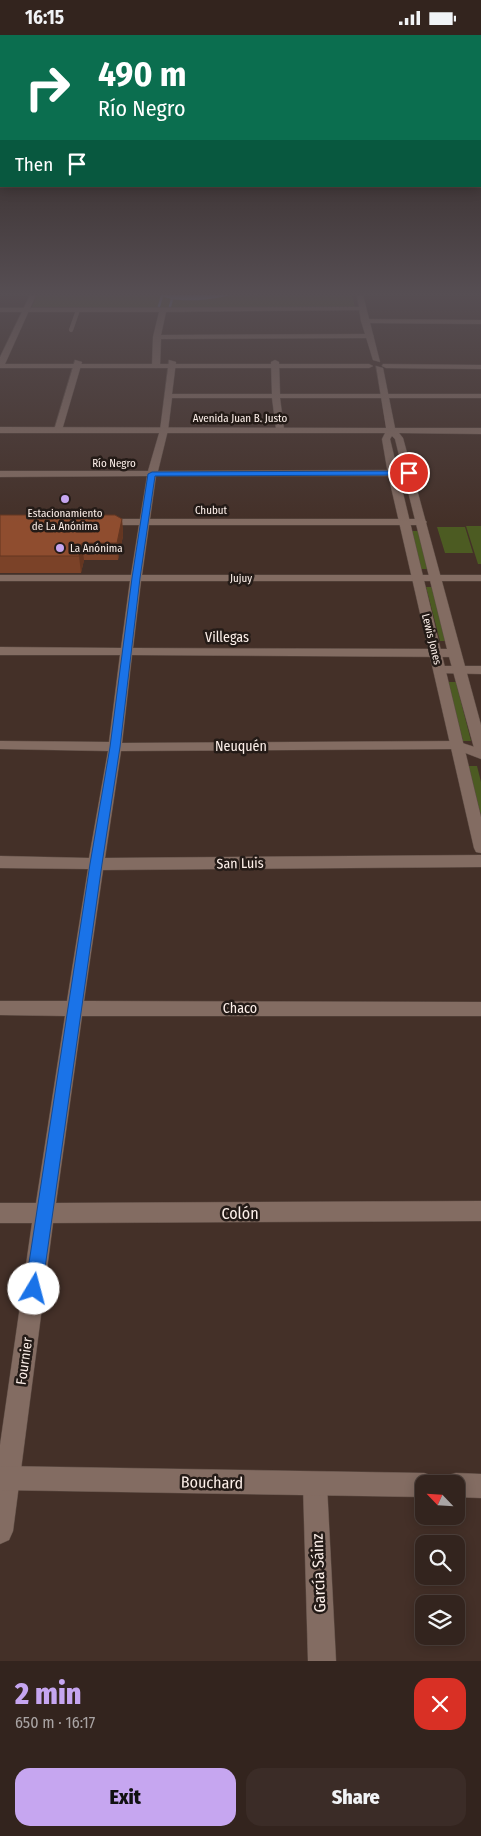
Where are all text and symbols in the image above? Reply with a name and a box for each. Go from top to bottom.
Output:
text: 16:15 [25,6,64,29]
text: 490 m [98,53,187,95]
icon: right [15,55,80,120]
text: Río Negro [98,95,185,122]
icon: arrive [63,150,91,178]
text: Then [15,153,53,176]
street label: Avenida Juan B. Justo [193,412,288,425]
pin [388,452,430,494]
street label: Río Negro [92,457,136,470]
icon: arrive [395,459,423,487]
marker: Estacionamiento de La Anónima [59,493,71,505]
street label: Chubut [195,504,228,517]
place label: Estacionamiento de La Anónima [28,507,103,533]
marker: La Anónima [54,542,66,554]
place label: La Anónima [70,542,123,555]
street label: Jujuy [230,572,252,585]
street label: Lewis Jones [419,612,444,666]
street label: Villegas [205,629,249,646]
street label: Neuquén [215,738,267,755]
street label: San Luis [216,855,264,872]
street label: Chaco [223,1000,257,1017]
street label: Colón [221,1204,259,1223]
position arrow [7,1262,59,1314]
street label: Fournier [13,1336,36,1386]
street label: Bouchard [181,1472,243,1493]
north arrow [415,1475,465,1525]
map controls [415,1475,465,1645]
street label: García Sáinz [308,1533,329,1613]
button: search [415,1535,465,1585]
button: layers [415,1595,465,1645]
text: 2 min [15,1676,81,1712]
button: close [414,1678,466,1730]
text: 650 m · 16:17 [15,1713,95,1732]
button: Exit [15,1768,236,1826]
button: Share [246,1768,466,1826]

